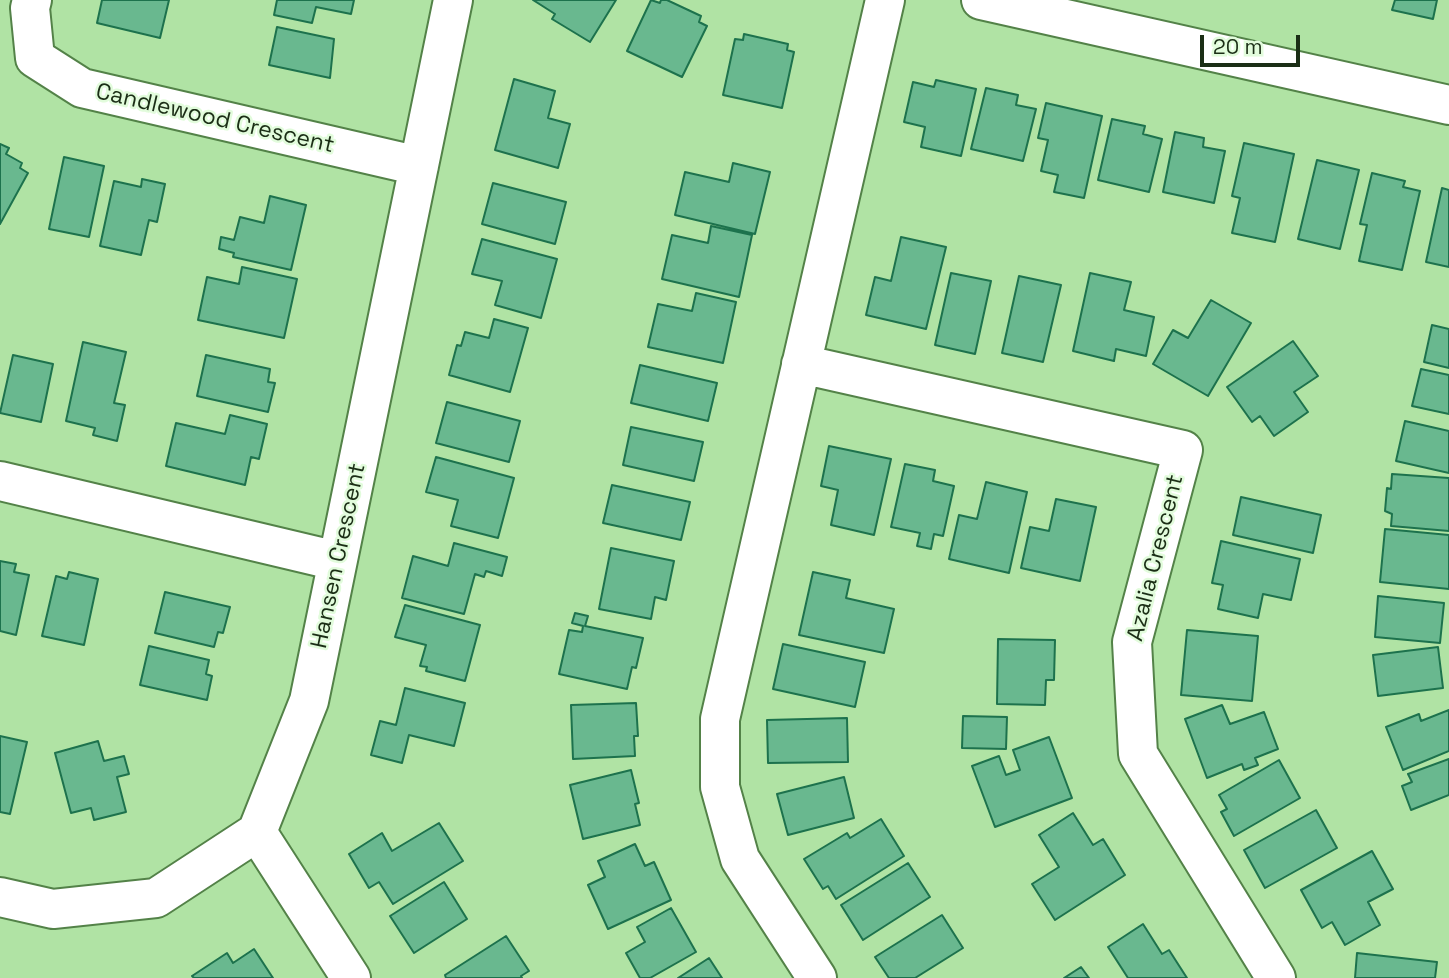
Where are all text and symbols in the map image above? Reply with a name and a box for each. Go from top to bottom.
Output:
scale bar [1204,21,1304,65]
text: 20 m [1213,33,1263,60]
street label: Candlewood Crescent [93,78,337,160]
street label: Hansen Crescent [306,461,372,651]
street label: Azalia Crescent [1122,472,1190,644]

